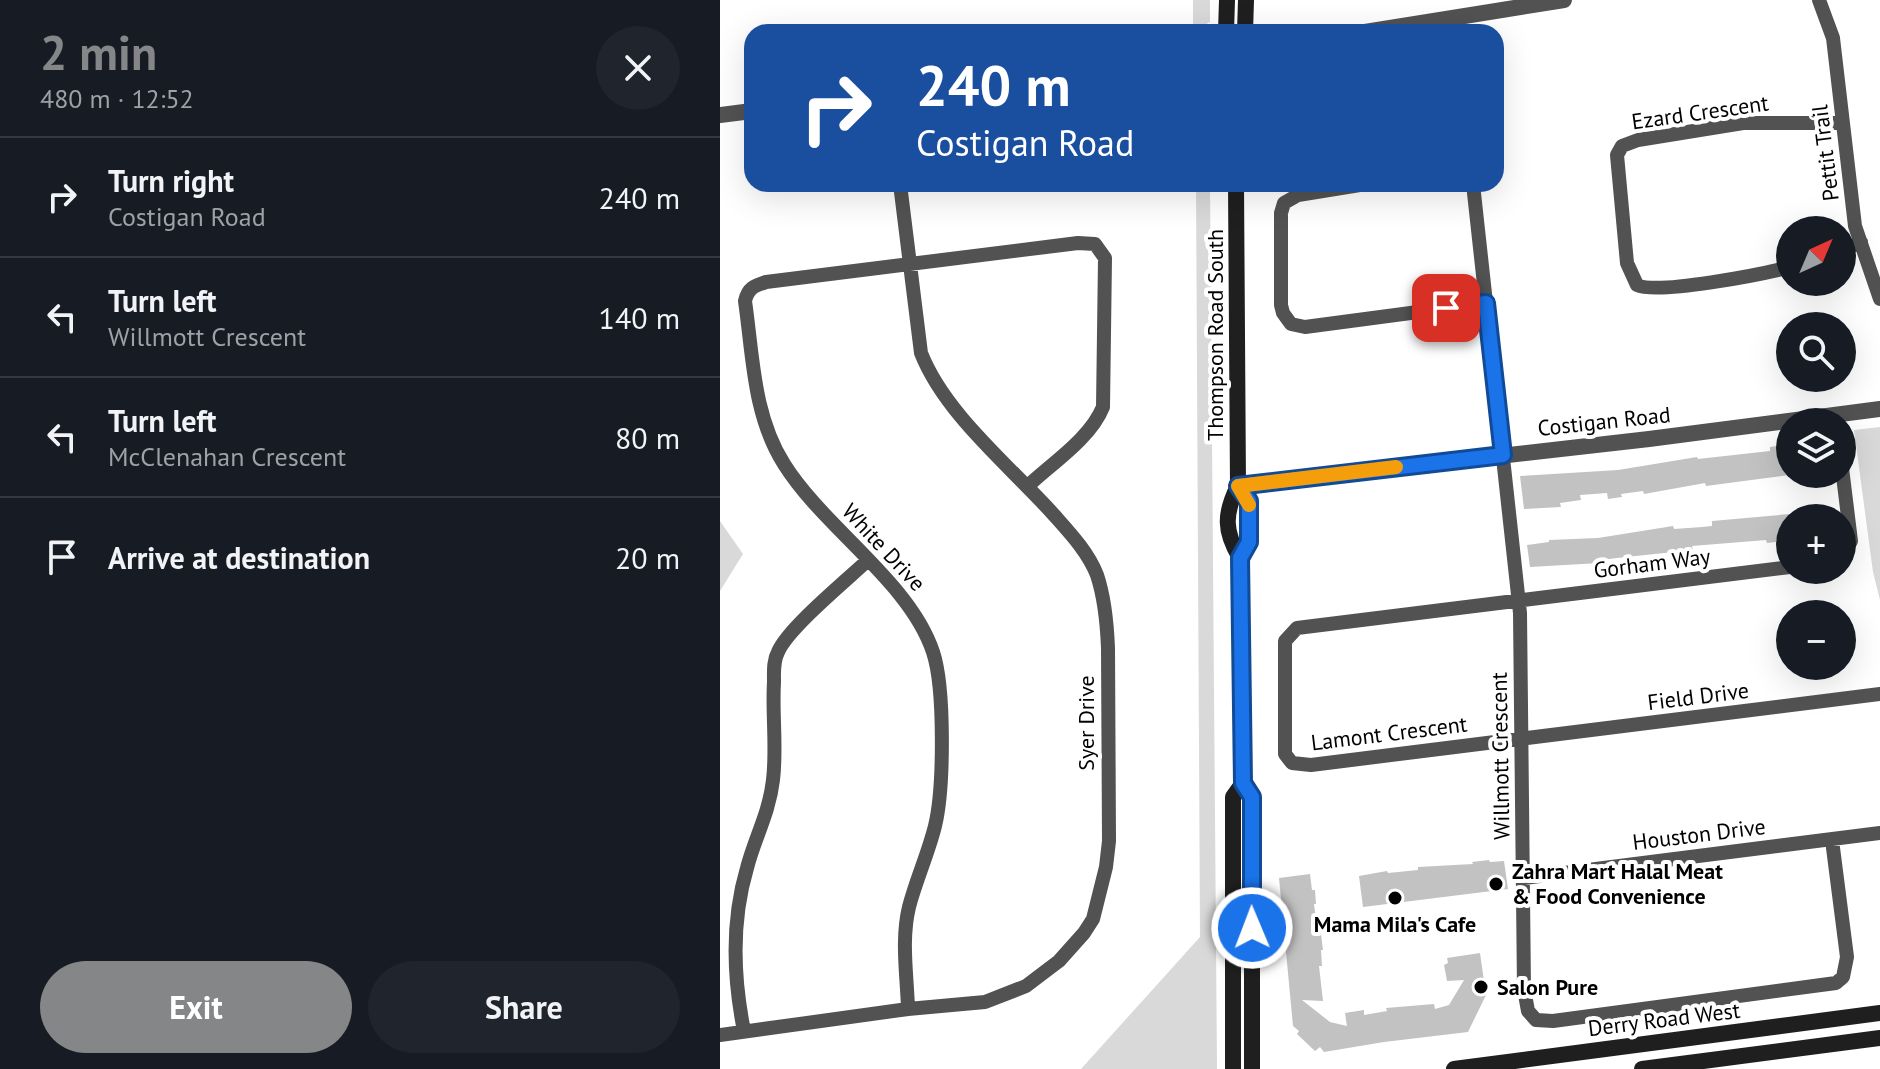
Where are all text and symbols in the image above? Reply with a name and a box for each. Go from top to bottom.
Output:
text: 2 min [40,21,157,83]
button: close [596,26,680,110]
text: 240 m [916,49,1071,121]
icon: right [784,56,888,160]
text: 480 m · 12:52 [40,82,194,115]
street label: Ezard Crescent [1630,88,1771,135]
street label: Pettit Trail [1805,103,1845,203]
text: Costigan Road [916,119,1134,166]
text: Turn right [108,161,234,200]
icon: right [40,175,84,219]
text: 240 m [599,178,680,217]
text: Costigan Road [108,200,266,233]
north arrow [1776,216,1856,296]
map controls [1776,216,1856,680]
street label: Thompson Road South [1201,229,1229,441]
pin [1412,274,1480,342]
text: Turn left [108,281,216,320]
icon: arrive [1424,286,1468,330]
icon: left [40,295,84,339]
text: 140 m [599,298,680,337]
button: search [1776,312,1856,392]
text: Willmott Crescent [108,320,306,353]
street label: Costigan Road [1536,400,1672,442]
text: Turn left [108,401,216,440]
button: layers [1776,408,1856,488]
icon: left [40,415,84,459]
text: 80 m [615,418,680,457]
text: McClenahan Crescent [108,440,346,473]
street label: White Drive [836,497,932,597]
button: + [1776,504,1856,584]
icon: arrive [40,535,84,579]
text: Arrive at destination [108,538,370,577]
text: 20 m [615,538,680,577]
street label: Gorham Way [1592,542,1713,584]
button: − [1776,600,1856,680]
street label: Willmott Crescent [1485,671,1515,840]
street label: Syer Drive [1072,675,1100,771]
street label: Field Drive [1646,676,1750,716]
street label: Lamont Crescent [1309,709,1469,756]
street label: Houston Drive [1631,812,1767,856]
place label: Zahra Mart Halal Meat & Food Convenience [1512,857,1723,910]
marker: Zahra Mart Halal Meat & Food Convenience [1487,875,1505,893]
position arrow [1210,886,1294,970]
marker: Mama Mila's Cafe [1386,889,1404,907]
place label: Mama Mila's Cafe [1314,910,1476,938]
button: Exit [40,961,352,1053]
button: Share [368,961,680,1053]
place label: Salon Pure [1497,973,1598,1001]
marker: Salon Pure [1472,978,1490,996]
street label: Derry Road West [1586,996,1742,1042]

